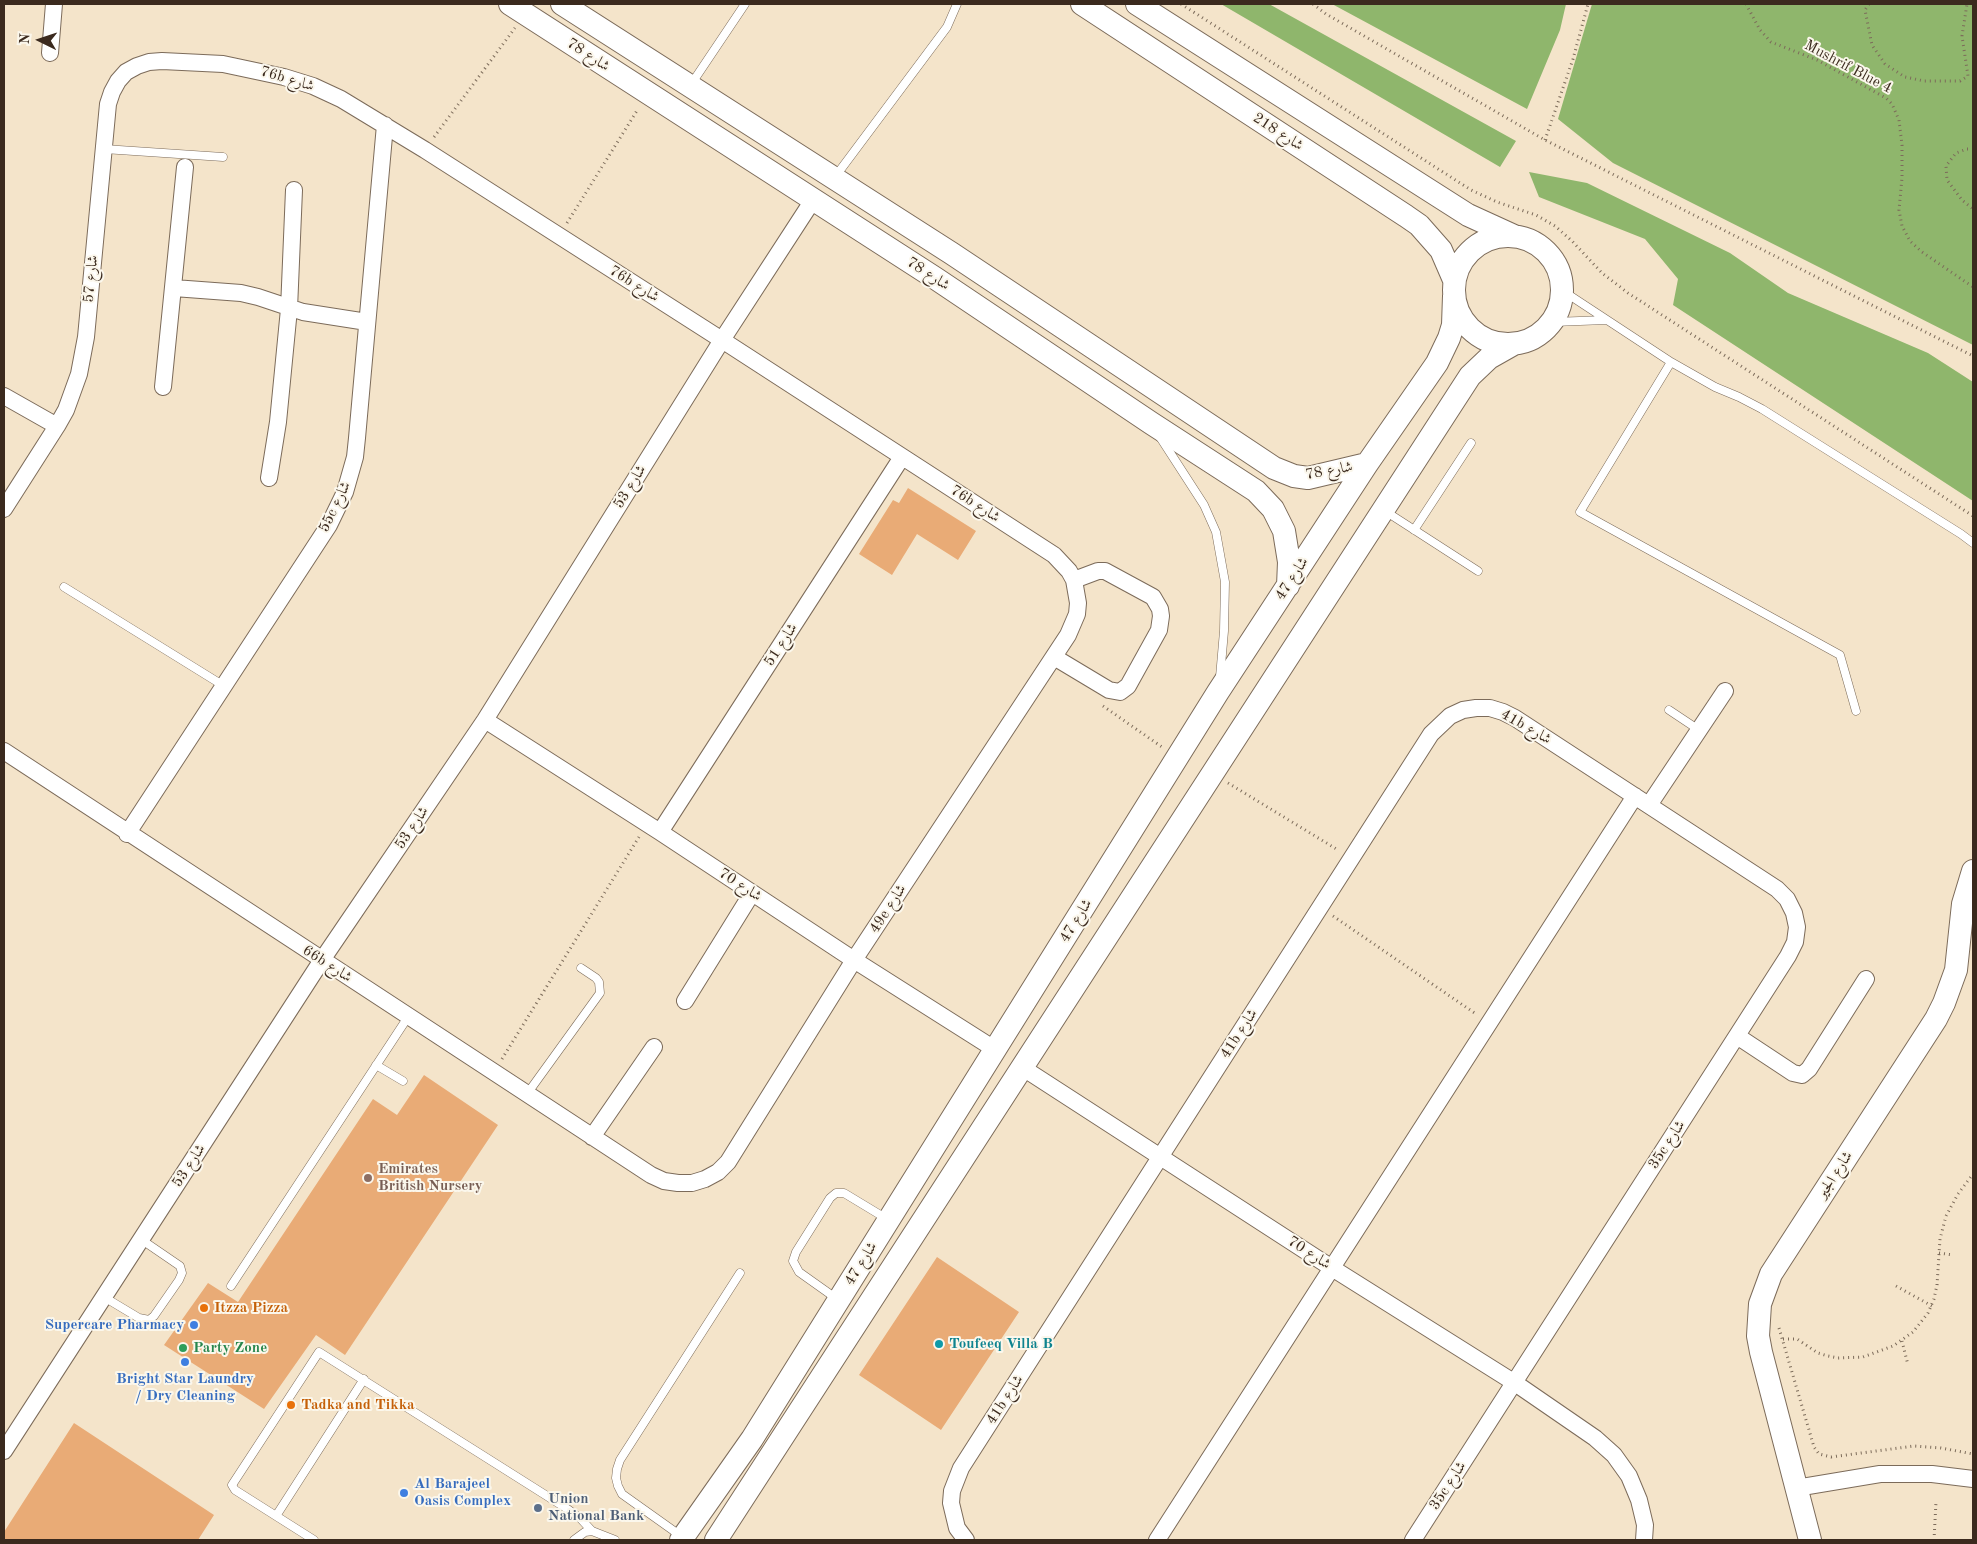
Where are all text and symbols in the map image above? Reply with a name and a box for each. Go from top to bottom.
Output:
north arrow [15,15,65,65]
text: N [18,33,32,45]
street label: شارع 78 [563,34,613,76]
street label: Mushrif Blue 4 [1801,36,1895,98]
street label: 76b شارع [258,62,316,96]
street label: شارع 218 [1249,109,1307,155]
street label: شارع 78 [903,253,953,295]
street label: شارع 57 [80,254,102,304]
street label: 76b شارع [606,262,662,306]
street label: شارع 78 [1304,458,1354,484]
street label: شارع 53 [610,462,650,512]
street label: 55c شارع [315,479,355,535]
street label: 76b شارع [947,481,1003,527]
street label: شارع 47 [1271,554,1313,604]
street label: شارع 51 [760,620,802,670]
street label: 41b شارع [1498,705,1554,749]
street label: شارع 53 [391,803,433,853]
street label: شارع 70 [715,864,765,906]
street label: 49e شارع [866,881,910,937]
street label: شارع 47 [1056,896,1096,946]
street label: 66b شارع [299,941,355,987]
street label: 41b شارع [1216,1006,1262,1062]
street label: 35c شارع [1645,1117,1689,1173]
street label: شارع 53 [168,1141,210,1191]
street label: شارع الجير [1813,1148,1857,1202]
place label: Emirates British Nursery [378,1160,483,1195]
marker: Emirates British Nursery [362,1172,374,1184]
street label: شارع 70 [1284,1232,1334,1274]
street label: شارع 47 [841,1239,881,1289]
place label: Itzza Pizza [214,1299,288,1317]
marker: Itzza Pizza [198,1302,210,1314]
place label: Supercare Pharmacy [45,1316,184,1334]
marker: Supercare Pharmacy [188,1319,200,1331]
place label: Toufeeq Villa B [949,1335,1053,1353]
marker: Toufeeq Villa B [933,1338,945,1350]
place label: Party Zone [193,1339,267,1357]
marker: Party Zone [177,1342,189,1354]
marker: Bright Star Laundry / Dry Cleaning [179,1356,191,1368]
place label: Bright Star Laundry / Dry Cleaning [116,1370,254,1405]
street label: 41b شارع [982,1372,1028,1428]
place label: Tadka and Tikka [301,1396,415,1414]
marker: Tadka and Tikka [285,1399,297,1411]
street label: 35c شارع [1426,1458,1470,1514]
place label: Al Barajeel Oasis Complex [414,1475,511,1510]
marker: Al Barajeel Oasis Complex [398,1487,410,1499]
place label: Union National Bank [548,1490,644,1525]
marker: Union National Bank [532,1502,544,1514]

